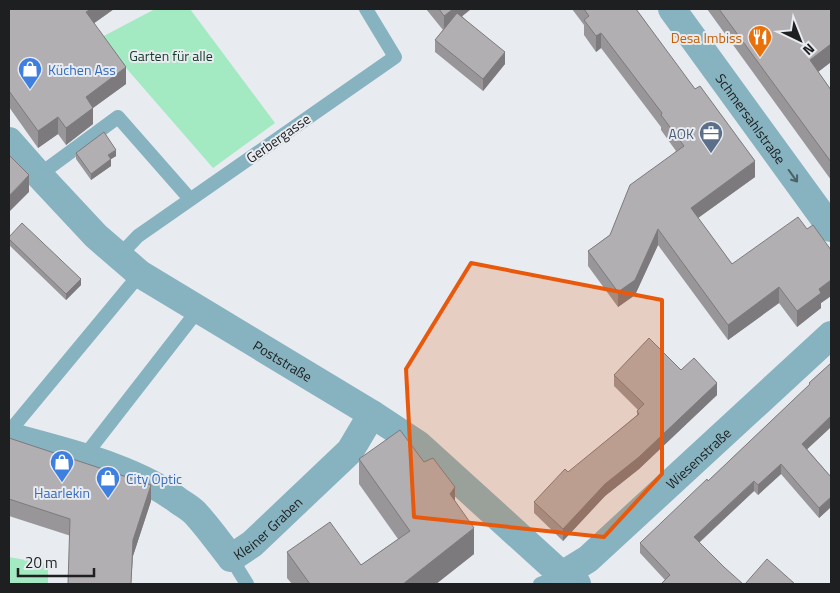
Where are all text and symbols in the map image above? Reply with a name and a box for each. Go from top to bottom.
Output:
north arrow [775,15,825,65]
restaurant icon: Desa Imbiss [747,24,773,58]
place label: Desa Imbiss [671,27,742,48]
text: N [798,39,820,61]
park label: Garten für alle [129,45,213,66]
shop icon: Küchen Ass [17,56,43,90]
place label: Küchen Ass [48,59,116,80]
street label: Schmersahlstraße [711,69,791,168]
street label: Gerbergasse [242,108,314,168]
office icon: AOK [698,120,724,154]
place label: AOK [669,123,694,144]
one-way arrow [788,168,798,182]
street label: Poststraße [250,334,316,386]
street label: Wiesenstraße [661,422,735,493]
shop icon: Haarlekin [49,449,75,483]
shop icon: City Optic [95,465,121,499]
place label: City Optic [126,468,182,489]
place label: Haarlekin [34,482,90,503]
street label: Kleiner Graben [229,491,307,564]
scale bar [18,546,94,578]
text: 20 m [25,551,58,574]

